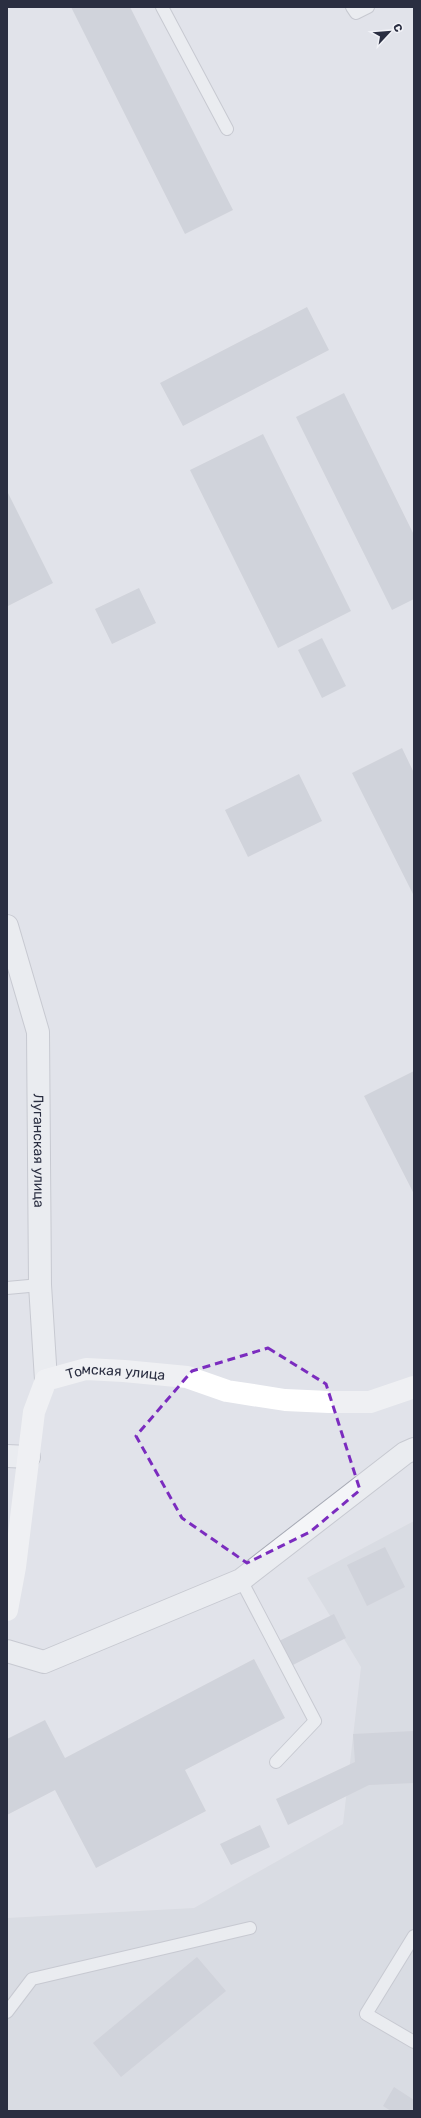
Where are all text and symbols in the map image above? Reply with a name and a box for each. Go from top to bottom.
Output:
north arrow [369,12,409,52]
text: С [390,22,405,34]
street label: Луганская улица [30,1093,48,1208]
street label: Томская улица [64,1360,166,1383]

